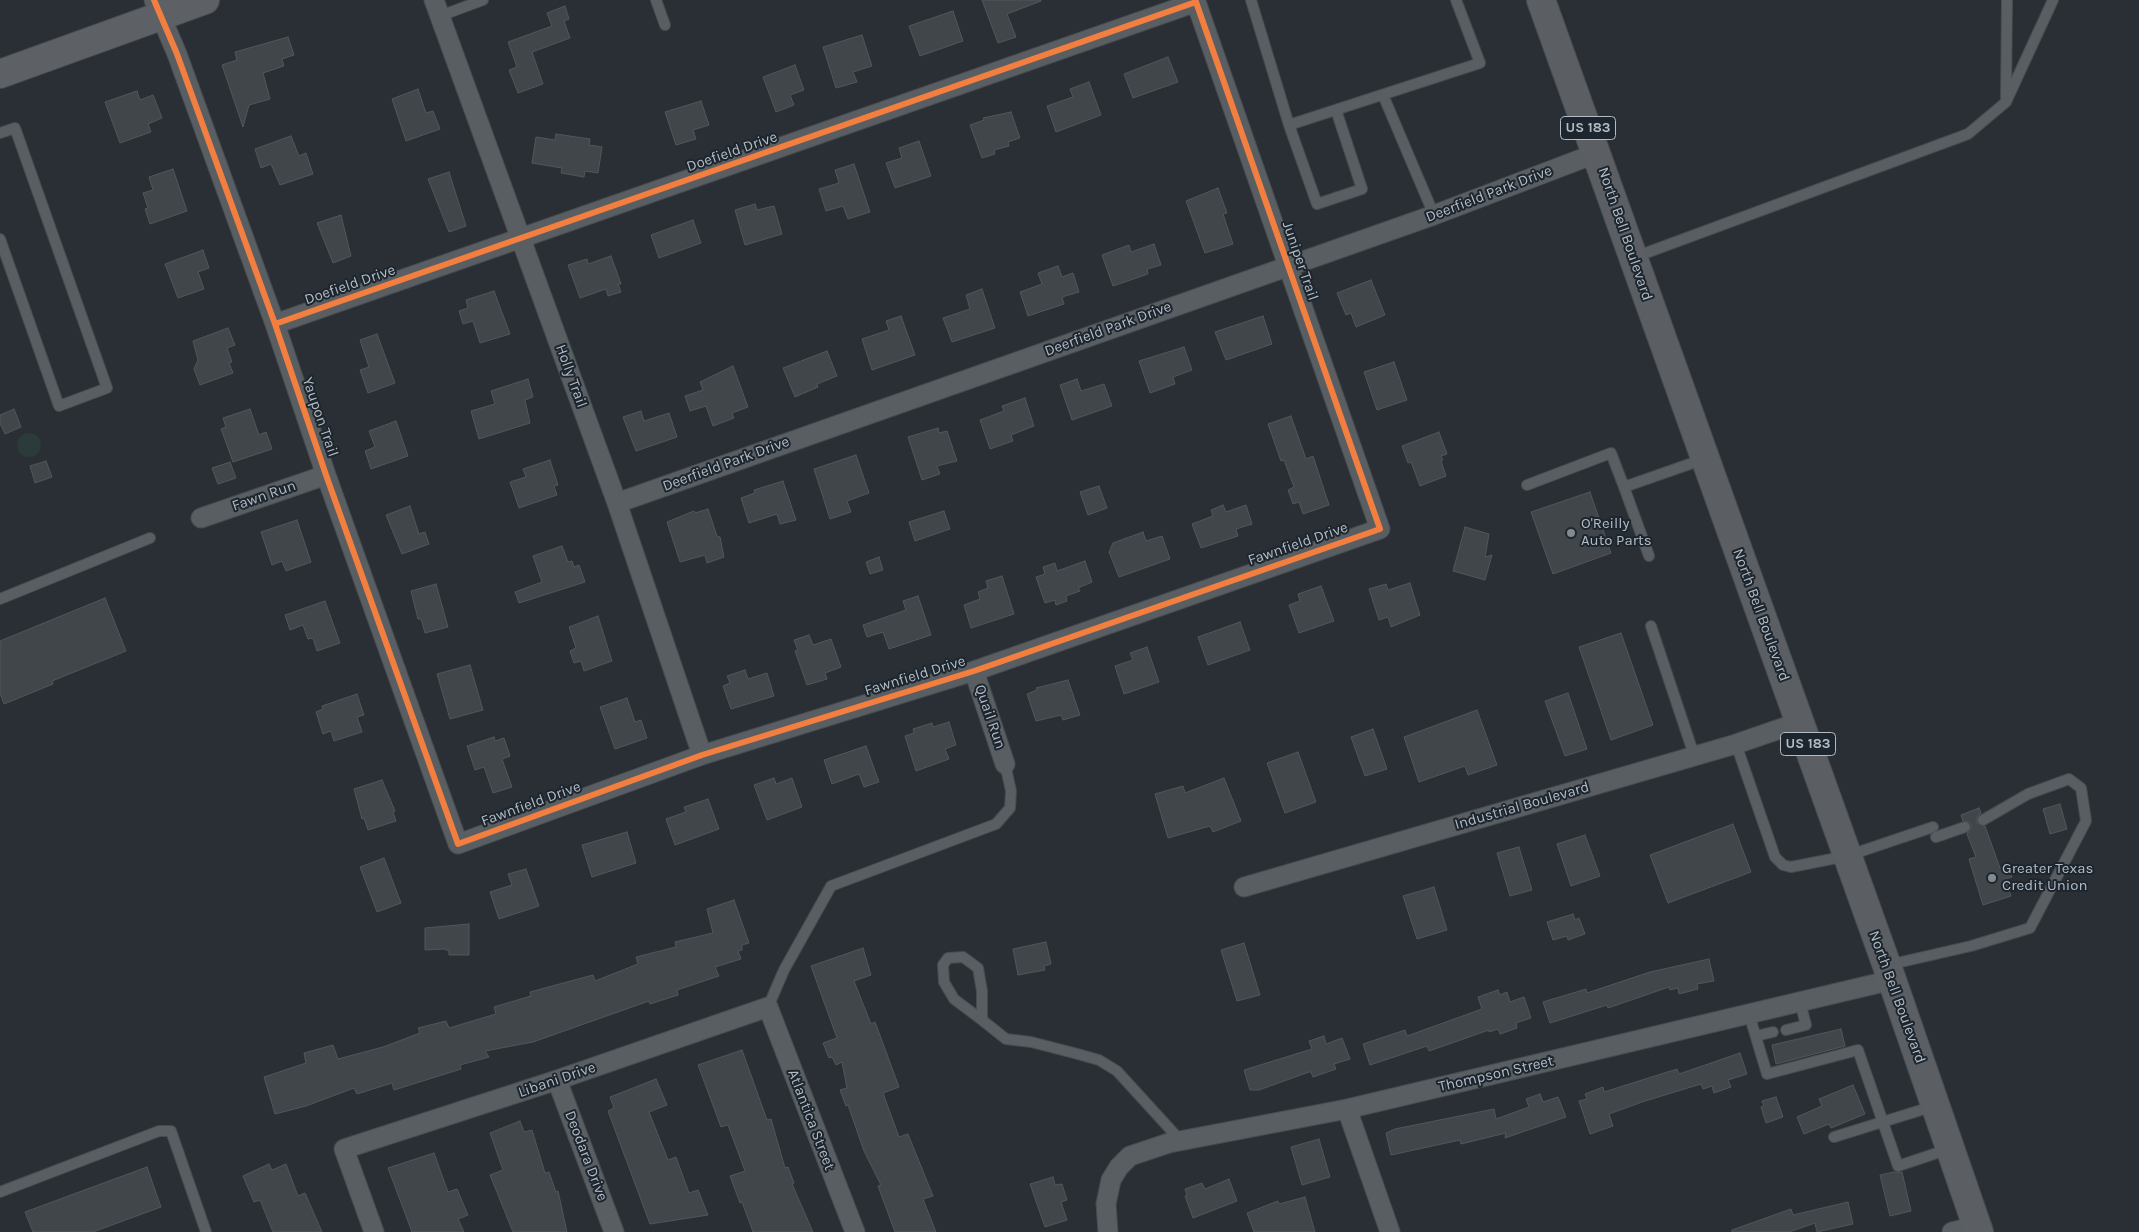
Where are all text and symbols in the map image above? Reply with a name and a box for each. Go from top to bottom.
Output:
road number: US 183 [1560,116,1616,140]
street label: Doefield Drive [684,128,780,176]
street label: Deerfield Park Drive [1423,162,1555,226]
street label: North Bell Boulevard [1594,165,1656,303]
street label: Juniper Trail [1278,219,1322,303]
street label: Doefield Drive [302,261,398,309]
street label: Deerfield Park Drive [1042,298,1174,360]
street label: Holly Trail [551,342,591,410]
street label: Yaupon Trail [298,375,342,459]
street label: Deerfield Park Drive [660,433,792,495]
street label: Fawn Run [230,477,298,515]
place label: O'Reilly Auto Parts [1581,515,1652,550]
street label: Fawnfield Drive [1246,518,1350,570]
marker: O'Reilly Auto Parts [1565,527,1577,539]
street label: North Bell Boulevard [1729,546,1793,684]
street label: Fawnfield Drive [862,652,968,700]
street label: Quail Run [971,683,1009,751]
road number: US 183 [1780,732,1836,756]
street label: Fawnfield Drive [479,778,583,830]
street label: Industrial Boulevard [1453,778,1591,834]
place label: Greater Texas Credit Union [2002,860,2093,895]
marker: Greater Texas Credit Union [1986,872,1998,884]
street label: North Bell Boulevard [1865,928,1929,1066]
street label: Thompson Street [1437,1052,1555,1096]
street label: Libani Drive [516,1058,598,1102]
street label: Atlantica Street [783,1067,839,1173]
street label: Deodara Drive [561,1108,611,1204]

